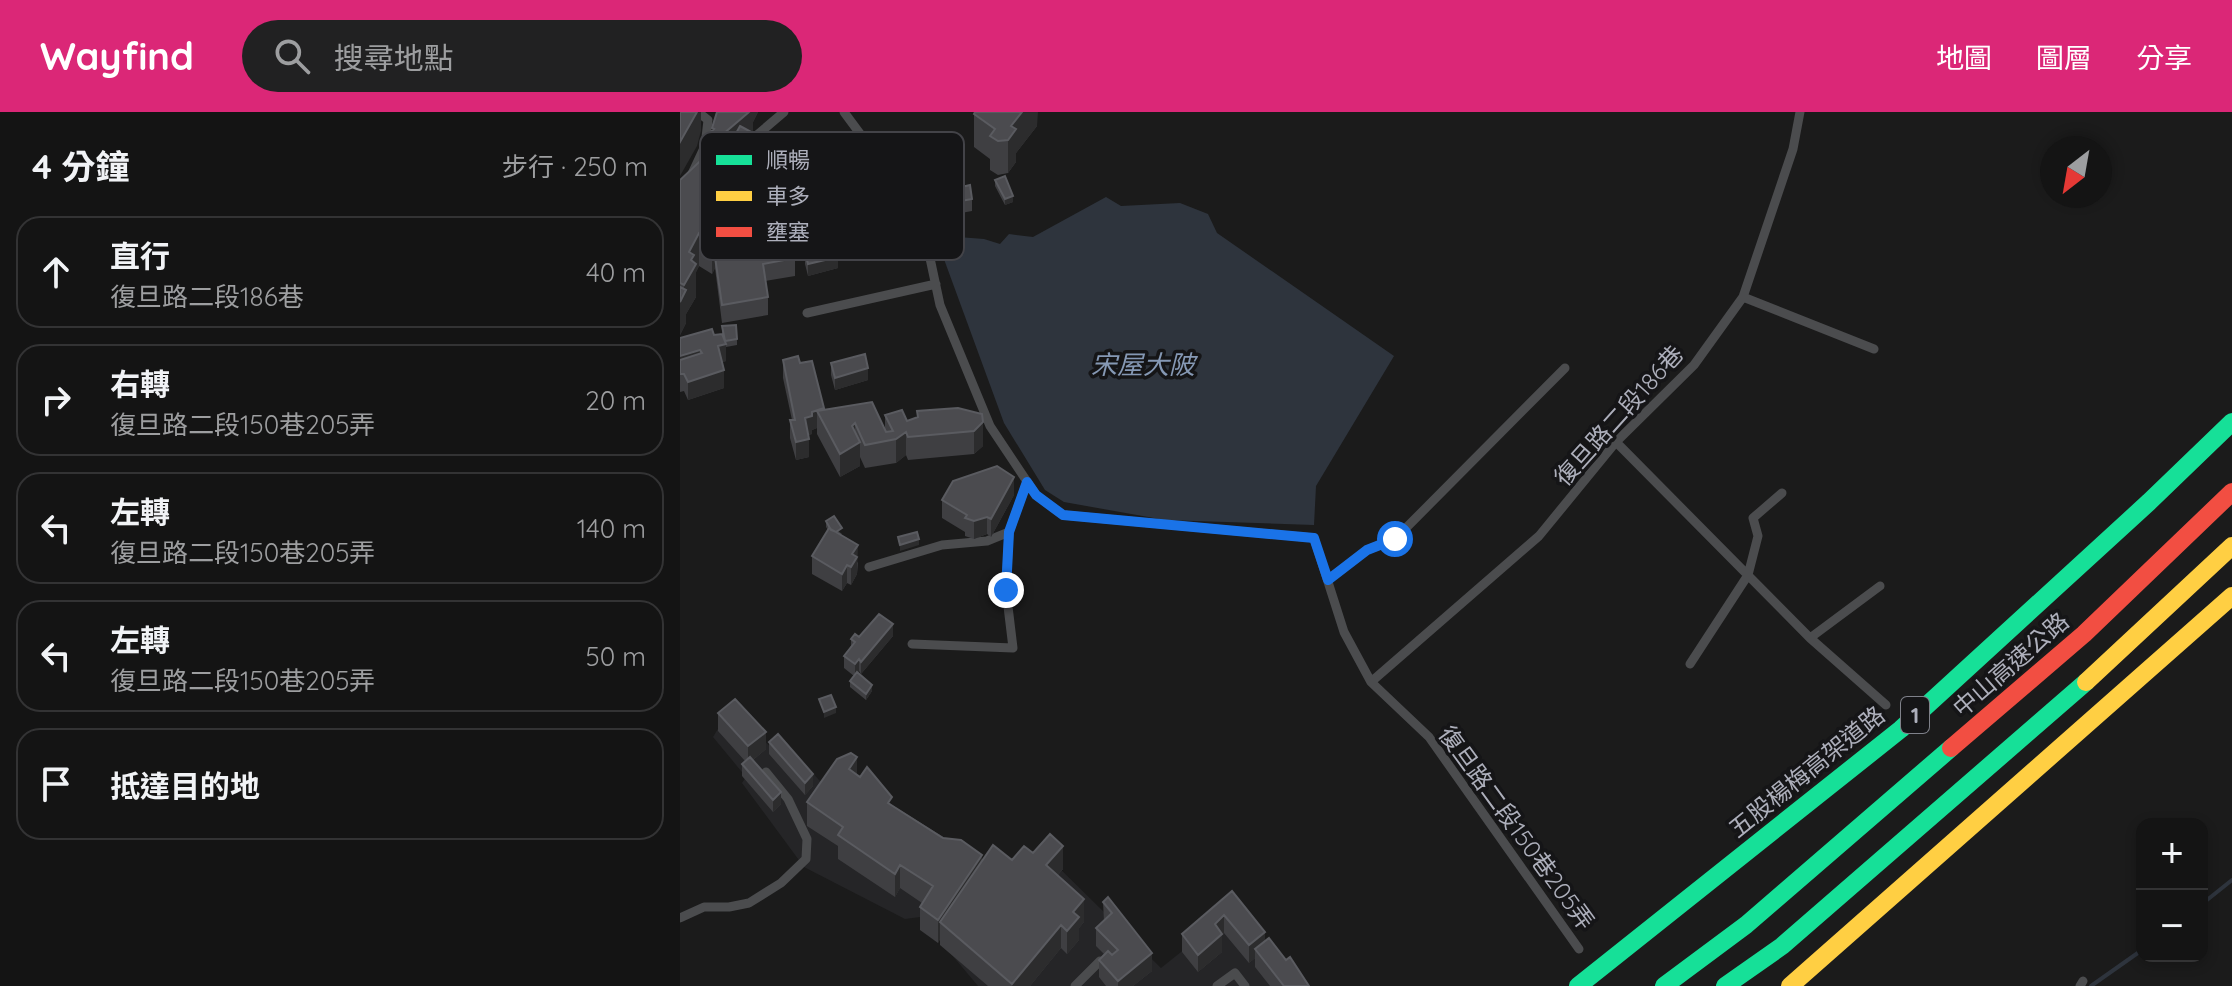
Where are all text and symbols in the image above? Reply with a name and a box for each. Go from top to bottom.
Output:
search box [242,20,802,92]
text: Wayfind [40,32,194,80]
icon: search [270,34,314,78]
text: 搜尋地點 [334,39,454,77]
text: 地圖 [1936,40,1992,75]
text: 圖層 [2036,40,2092,75]
text: 分享 [2136,40,2192,75]
legend [700,132,964,260]
north arrow [2040,136,2112,208]
text: 4 分鐘 [32,145,130,188]
text: 順暢 [766,146,810,174]
text: 步行 · 250 m [502,150,648,183]
text: 車多 [766,182,810,210]
text: 壅塞 [766,218,810,246]
text: 直行 [110,237,170,275]
icon: ahead [34,250,78,294]
text: 40 m [586,256,646,289]
text: 復旦路二段186巷 [110,280,304,313]
street label: 復旦路二段186巷 [1547,339,1689,492]
water label: 宋屋大陂 [1091,348,1199,381]
text: 右轉 [110,365,170,403]
icon: right [34,378,78,422]
text: 20 m [585,384,646,417]
text: 復旦路二段150巷205弄 [110,408,375,441]
text: 左轉 [110,493,170,531]
icon: left [34,506,78,550]
text: 140 m [577,512,646,545]
route start [1377,521,1413,557]
text: 復旦路二段150巷205弄 [110,536,375,569]
route end [988,572,1024,608]
street label: 中山高速公路 [1946,606,2075,723]
text: 左轉 [110,621,170,659]
icon: left [34,634,78,678]
text: 50 m [586,640,646,673]
text: 復旦路二段150巷205弄 [110,664,375,697]
road number: 1 [1901,697,1929,733]
street label: 五股楊梅高架道路 [1722,699,1890,843]
street label: 復旦路二段150巷205弄 [1433,720,1601,935]
icon: arrive [34,762,78,806]
text: 抵達目的地 [110,767,260,805]
map controls [2136,818,2208,962]
button: + [2136,818,2208,890]
button: − [2136,890,2208,962]

